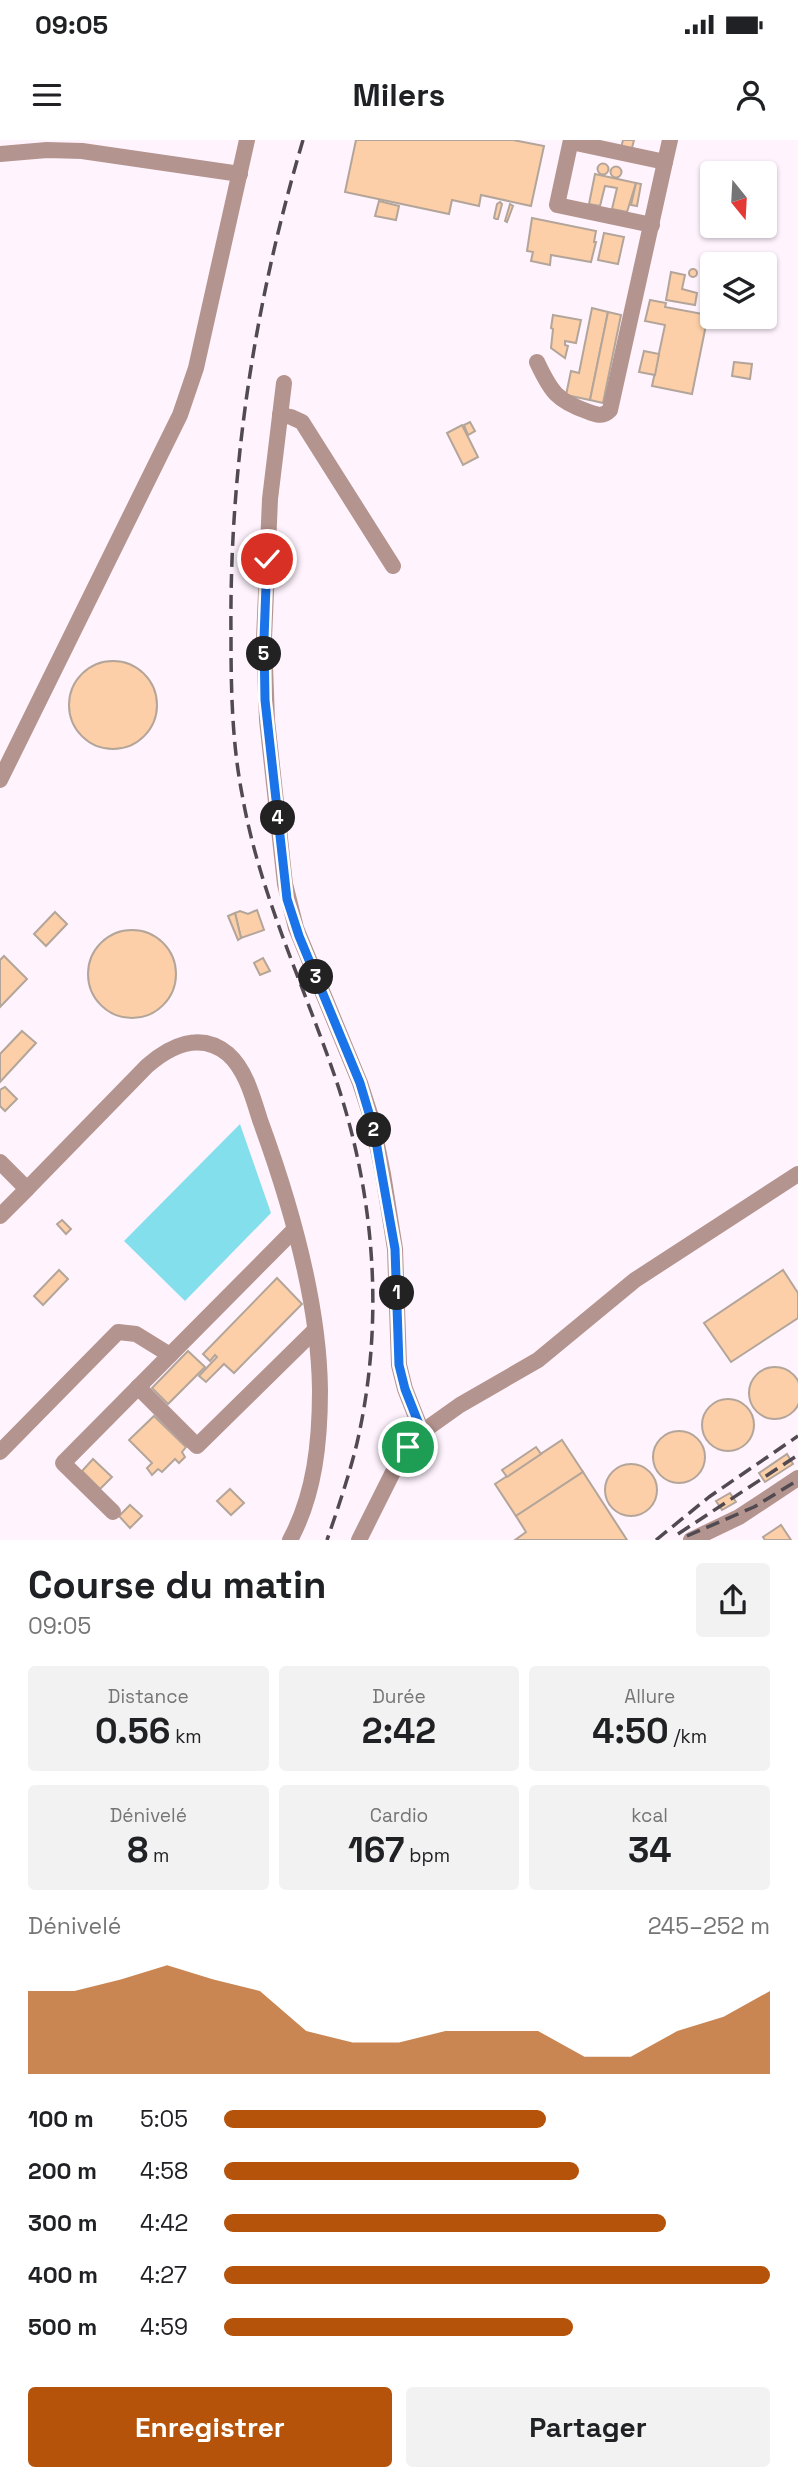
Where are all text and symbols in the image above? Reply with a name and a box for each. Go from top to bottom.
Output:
text: 09:05 [35,8,108,42]
text: Milers [353,75,445,115]
icon: menu [28,76,66,114]
icon: person [732,76,770,114]
north arrow [700,161,777,238]
map controls [700,161,777,329]
button: layers [700,252,777,329]
pin [237,529,297,589]
icon: check [248,540,286,578]
pin: 5 [246,636,282,672]
text: 5 [258,641,269,666]
pin: 4 [260,800,296,836]
text: 4 [271,805,284,830]
pin: 3 [298,960,334,994]
text: 3 [310,964,321,989]
pin: 2 [356,1112,392,1147]
text: 2 [368,1117,379,1142]
pin: 1 [380,1276,414,1310]
text: 1 [392,1280,401,1305]
pin [378,1417,438,1477]
icon: arrive [389,1428,427,1466]
text: Course du matin [28,1561,326,1609]
button: share [696,1563,770,1637]
text: 09:05 [28,1611,91,1641]
text: Distance [108,1684,189,1709]
text: Durée [372,1684,426,1709]
text: Allure [624,1684,675,1709]
text: 0.56 [95,1709,170,1753]
text: 2:42 [362,1709,436,1753]
text: 4:50 [592,1709,669,1753]
text: km [170,1724,202,1749]
text: /km [669,1724,707,1749]
text: Dénivelé [110,1803,187,1828]
text: Cardio [370,1803,428,1828]
text: kcal [631,1803,668,1828]
text: 8 [127,1828,148,1872]
text: 167 [348,1828,404,1872]
text: 34 [628,1828,671,1872]
text: m [148,1843,169,1868]
text: bpm [404,1843,450,1868]
text: Dénivelé [28,1911,121,1941]
text: 245–252 m [648,1911,770,1941]
text: 100 m [28,2104,94,2134]
text: 5:05 [140,2104,188,2134]
text: 200 m [28,2156,97,2186]
text: 4:58 [140,2156,188,2186]
text: 300 m [28,2208,97,2238]
text: 4:42 [140,2208,188,2238]
text: 400 m [28,2260,98,2290]
text: 4:27 [140,2260,187,2290]
text: 500 m [28,2312,97,2342]
text: 4:59 [140,2312,188,2342]
button: Enregistrer [28,2387,392,2467]
button: Partager [406,2387,770,2467]

